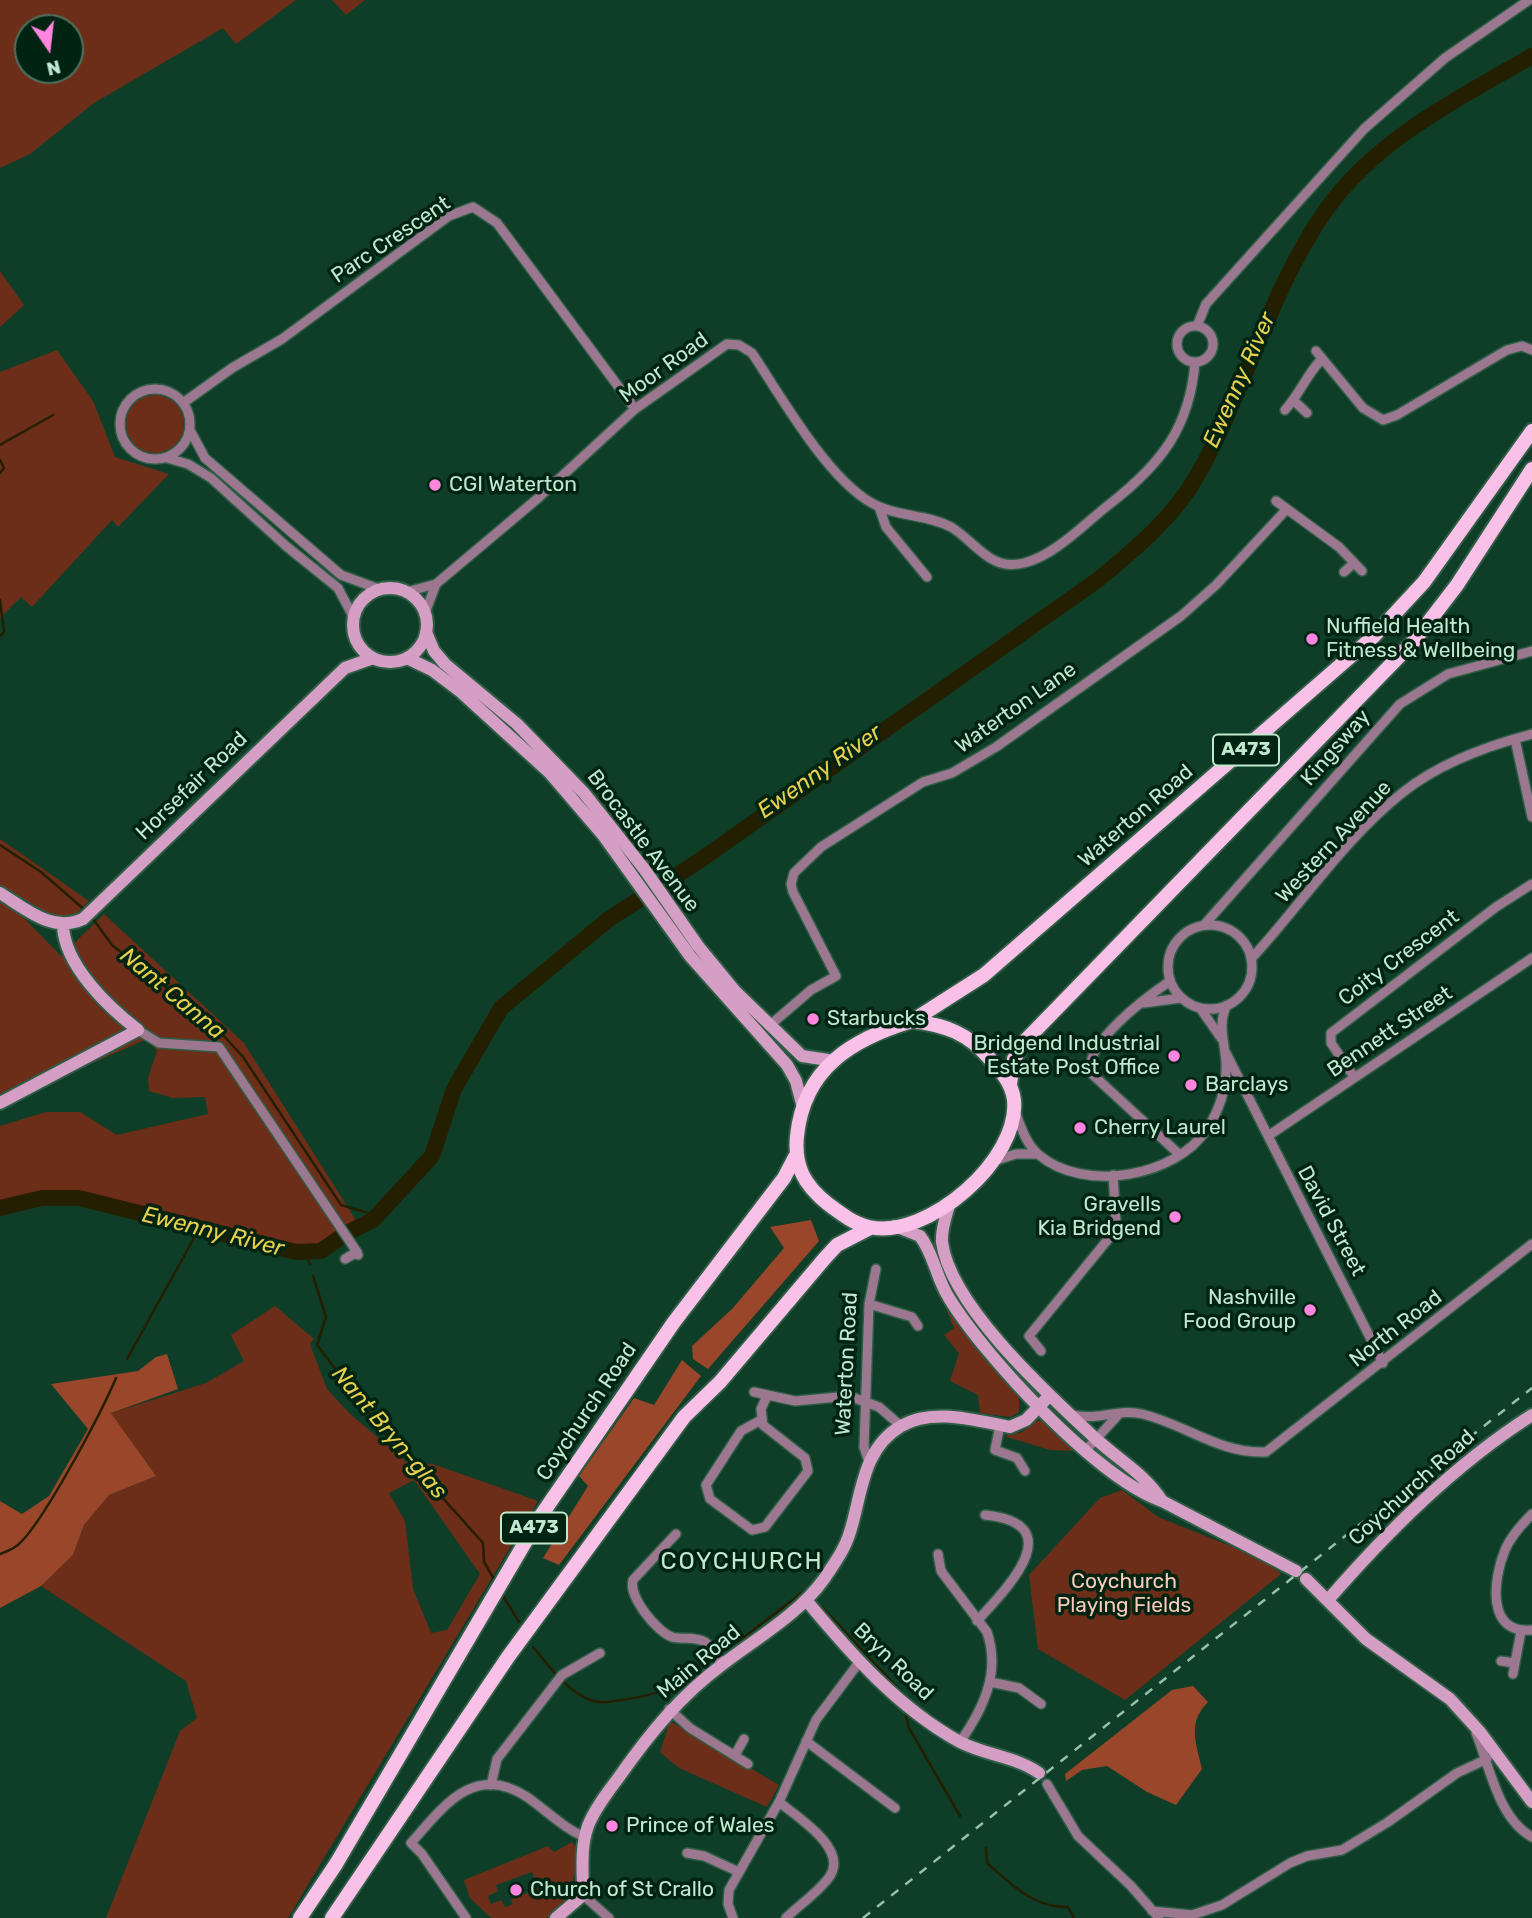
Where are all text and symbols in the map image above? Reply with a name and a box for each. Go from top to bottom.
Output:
north arrow [14,14,84,84]
text: N [44,55,63,81]
street label: Parc Crescent [327,191,455,289]
water label: Ewenny River [1198,308,1282,452]
street label: Moor Road [615,327,713,409]
place label: CGI Waterton [449,472,577,498]
marker: CGI Waterton [427,477,443,493]
place label: Nuffield Health Fitness & Wellbeing [1326,614,1515,664]
marker: Nuffield Health Fitness & Wellbeing [1304,631,1320,647]
street label: Waterton Lane [951,657,1081,759]
street label: Kingsway [1296,705,1376,791]
water label: Ewenny River [753,719,887,825]
street label: Horsefair Road [131,727,253,845]
road number: A473 [1213,734,1279,765]
street label: Waterton Road [1074,759,1198,873]
street label: Brocastle Avenue [581,765,705,917]
street label: Western Avenue [1271,776,1397,908]
street label: Coity Crescent [1334,904,1464,1012]
water label: Nant Canna [114,942,230,1046]
street label: Bennett Street [1323,981,1457,1083]
place label: Starbucks [827,1006,926,1032]
marker: Starbucks [805,1011,821,1027]
place label: Bridgend Industrial Estate Post Office [973,1031,1160,1081]
marker: Bridgend Industrial Estate Post Office [1166,1048,1182,1064]
place label: Barclays [1205,1072,1288,1098]
marker: Barclays [1183,1077,1199,1093]
place label: Cherry Laurel [1094,1115,1226,1141]
marker: Cherry Laurel [1072,1120,1088,1136]
street label: David Street [1291,1162,1371,1280]
place label: Gravells Kia Bridgend [1037,1192,1161,1242]
water label: Ewenny River [139,1201,287,1263]
marker: Gravells Kia Bridgend [1167,1209,1183,1225]
place label: Nashville Food Group [1183,1285,1296,1335]
street label: North Road [1345,1285,1447,1373]
street label: Waterton Road [831,1292,863,1436]
marker: Nashville Food Group [1302,1302,1318,1318]
street label: Coychurch Road [532,1338,642,1486]
water label: Nant Bryn-glas [326,1361,452,1505]
street label: Coychurch Road [1344,1425,1480,1551]
road number: A473 [501,1512,567,1544]
district label: COYCHURCH [662,1548,822,1576]
park label: Coychurch Playing Fields [1057,1569,1191,1619]
street label: Bryn Road [848,1618,938,1706]
street label: Main Road [652,1620,746,1704]
place label: Prince of Wales [626,1813,774,1839]
marker: Prince of Wales [604,1818,620,1834]
place label: Church of St Crallo [530,1877,714,1903]
marker: Church of St Crallo [508,1882,524,1898]

